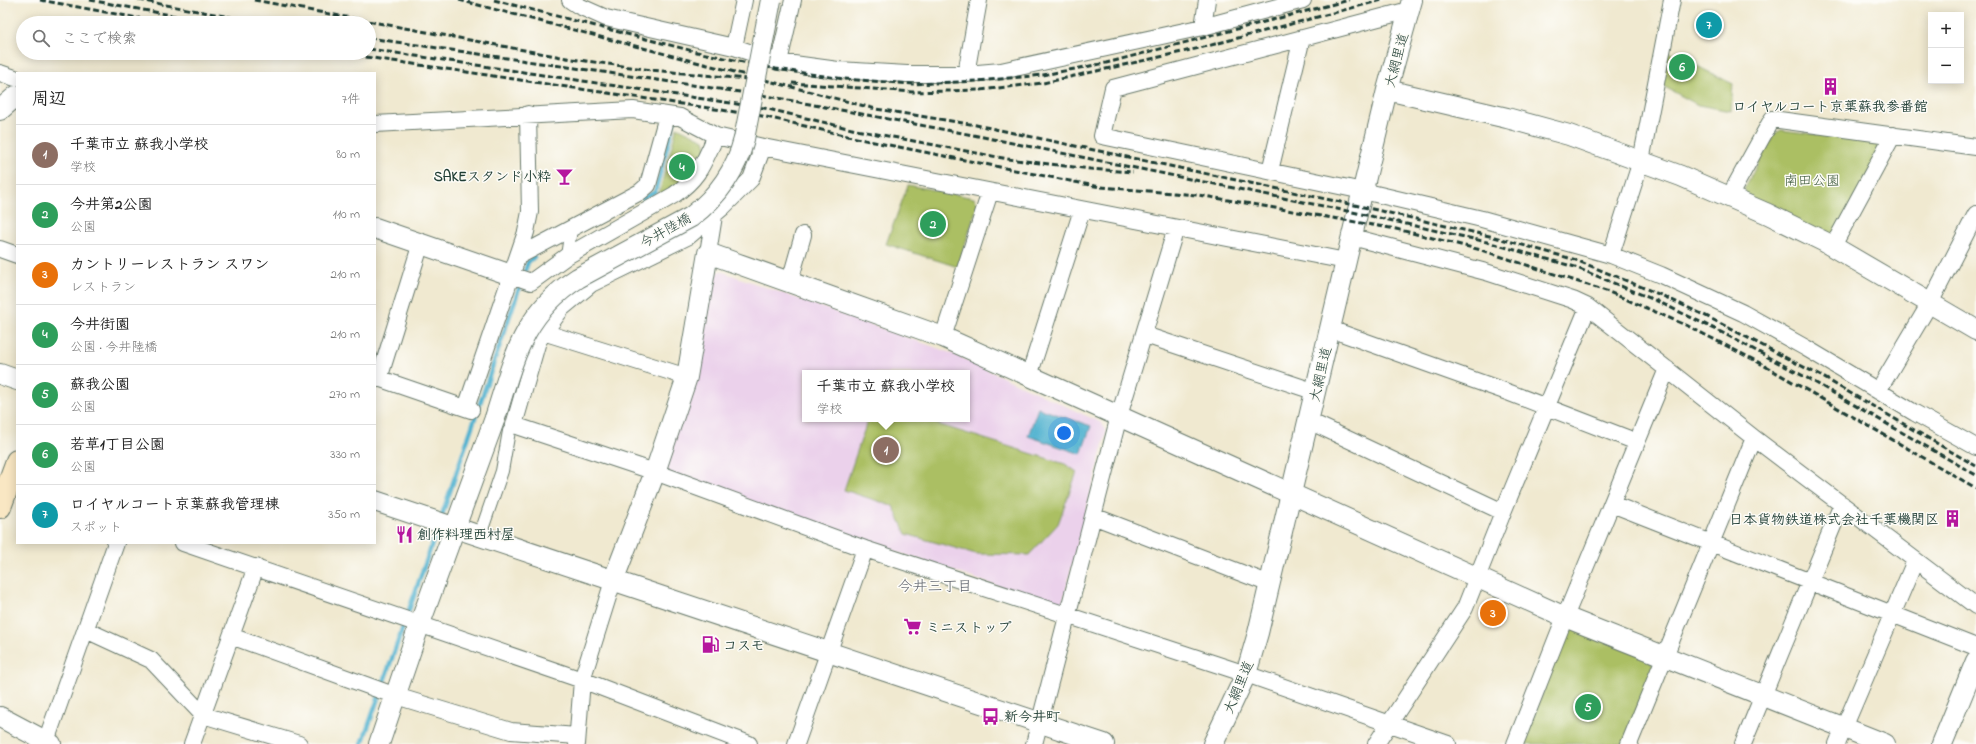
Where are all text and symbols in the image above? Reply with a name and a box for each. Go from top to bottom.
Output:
pin: 7 [1696,10,1722,40]
map controls [1928,12,1964,84]
button: + [1928,12,1964,48]
search box [16,16,376,60]
icon: search [30,27,52,49]
text: ここで検索 [62,28,137,50]
street label: 大網里道 [1380,31,1415,90]
button: − [1928,48,1964,84]
pin: 6 [1669,52,1695,82]
building icon: ロイヤルコート京葉蘇我参番館 [1820,76,1840,96]
text: 周辺 [32,87,66,112]
text: 7件 [342,90,360,109]
place label: ロイヤルコート京葉蘇我参番館 [1732,97,1928,118]
text: 千葉市立 蘇我小学校 [70,134,209,156]
text: 1 [43,145,47,164]
text: 80 m [336,145,360,164]
pin: 4 [669,152,695,182]
text: 学校 [70,158,96,177]
bar icon: SAKEスタンド小粋 [554,166,574,186]
place label: SAKEスタンド小粋 [434,167,551,188]
park label: 南田公園 [1784,171,1840,192]
text: 今井第2公園 [70,194,152,216]
text: 2 [42,205,48,224]
text: 110 m [333,205,360,224]
street label: 今井陸橋 [636,209,695,254]
pin: 2 [920,209,946,239]
text: 公園 [70,218,96,237]
text: カントリーレストラン スワン [70,254,269,276]
text: 3 [42,265,48,284]
text: 210 m [330,265,360,284]
text: レストラン [70,278,136,297]
text: 今井街園 [70,314,130,336]
text: 4 [42,325,48,344]
text: 210 m [330,325,360,344]
text: 公園 · 今井陸橋 [70,338,157,357]
street label: 大網里道 [1305,345,1338,404]
popup [802,370,970,422]
text: 蘇我公園 [70,374,130,396]
text: 千葉市立 蘇我小学校 [817,376,955,398]
text: 5 [41,385,49,404]
text: 270 m [329,385,360,404]
text: 公園 [70,398,96,417]
text: 学校 [817,400,843,419]
your location [1054,423,1074,443]
text: 若草1丁目公園 [70,434,165,456]
pin: 1 [873,435,899,465]
text: 6 [42,445,48,464]
text: 330 m [330,445,360,464]
text: 公園 [70,458,96,477]
text: ロイヤルコート京葉蘇我管理棟 [70,494,280,516]
text: 7 [42,505,48,524]
text: 350 m [328,505,360,524]
building icon: 日本貨物鉄道株式会社千葉機関区 [1942,509,1962,529]
place label: 日本貨物鉄道株式会社千葉機関区 [1729,510,1939,531]
text: スポット [70,518,122,537]
restaurant icon: 創作料理西村屋 [394,524,414,544]
place label: 創作料理西村屋 [417,525,515,546]
district label: 今井三丁目 [897,576,973,598]
pin: 3 [1480,598,1506,628]
supermarket icon: ミニストップ [903,617,923,637]
place label: ミニストップ [926,618,1011,639]
fuel station icon: コスモ [700,635,720,655]
place label: コスモ [723,636,764,657]
street label: 大網里道 [1219,658,1260,717]
pin: 5 [1575,692,1601,722]
bus stop icon: 新今井町 [981,706,1001,726]
place label: 新今井町 [1004,707,1060,728]

